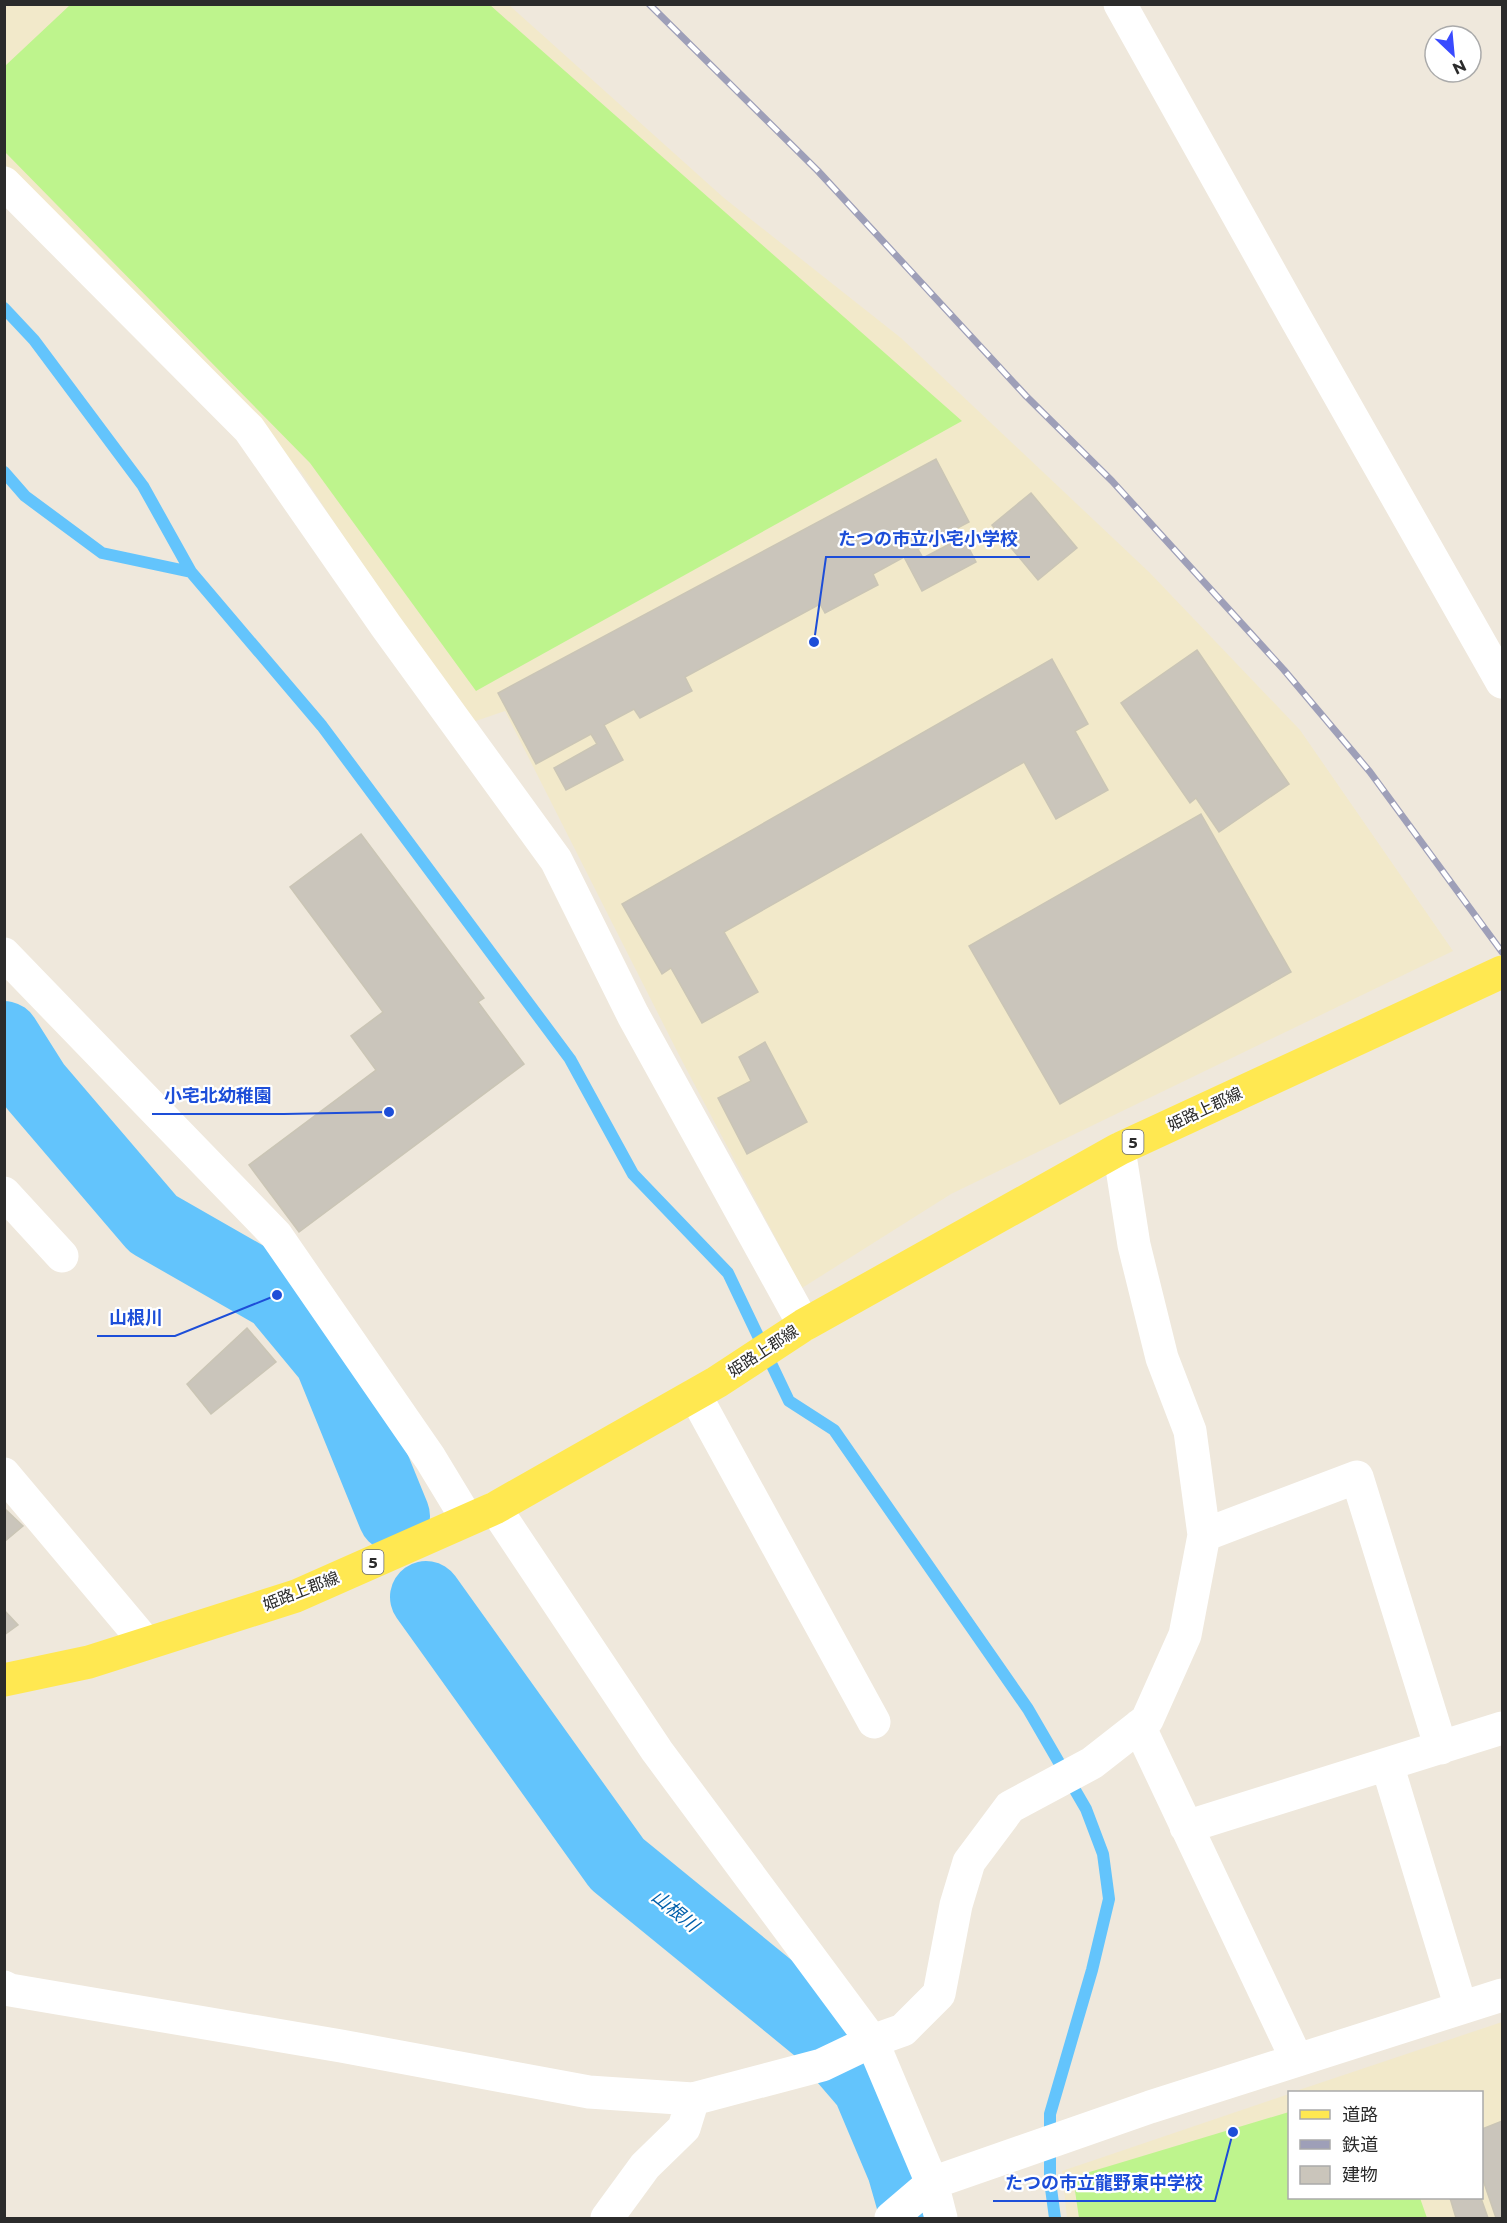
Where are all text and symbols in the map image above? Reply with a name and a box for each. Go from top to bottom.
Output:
north arrow [1423,24,1483,84]
text: N [1449,56,1469,78]
callout: たつの市立小宅小学校 [826,521,1030,557]
text: たつの市立小宅小学校 [838,528,1018,550]
callout: 小宅北幼稚園 [152,1078,284,1114]
street label: 姫路上郡線 [1165,1083,1245,1135]
text: 小宅北幼稚園 [164,1085,272,1107]
road number: 5 [1122,1130,1144,1154]
callout: 山根川 [97,1300,175,1336]
text: 山根川 [109,1307,163,1329]
street label: 姫路上郡線 [724,1321,802,1381]
road number: 5 [362,1550,384,1574]
street label: 姫路上郡線 [260,1568,342,1614]
water label: 山根川 [647,1885,704,1938]
legend [1288,2091,1483,2199]
text: 道路 [1342,2104,1378,2126]
text: 鉄道 [1342,2134,1378,2156]
text: 建物 [1342,2164,1378,2186]
callout: たつの市立龍野東中学校 [993,2165,1215,2201]
text: たつの市立龍野東中学校 [1005,2172,1203,2194]

